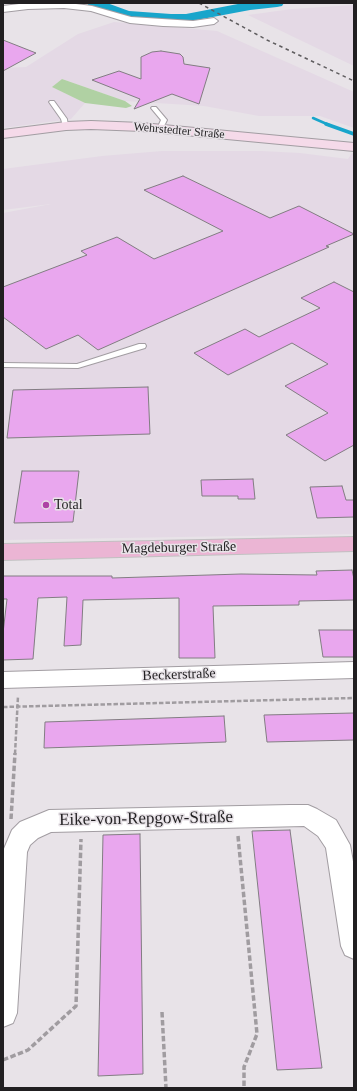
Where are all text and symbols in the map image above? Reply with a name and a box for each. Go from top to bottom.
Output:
street label: Wehrstedter Straße [133,120,225,142]
place label: Total [54,497,83,513]
marker: Total [41,500,51,510]
street label: Magdeburger Straße [122,539,236,557]
street label: Beckerstraße [142,665,216,685]
street label: Eike-von-Repgow-Straße [59,807,233,831]

